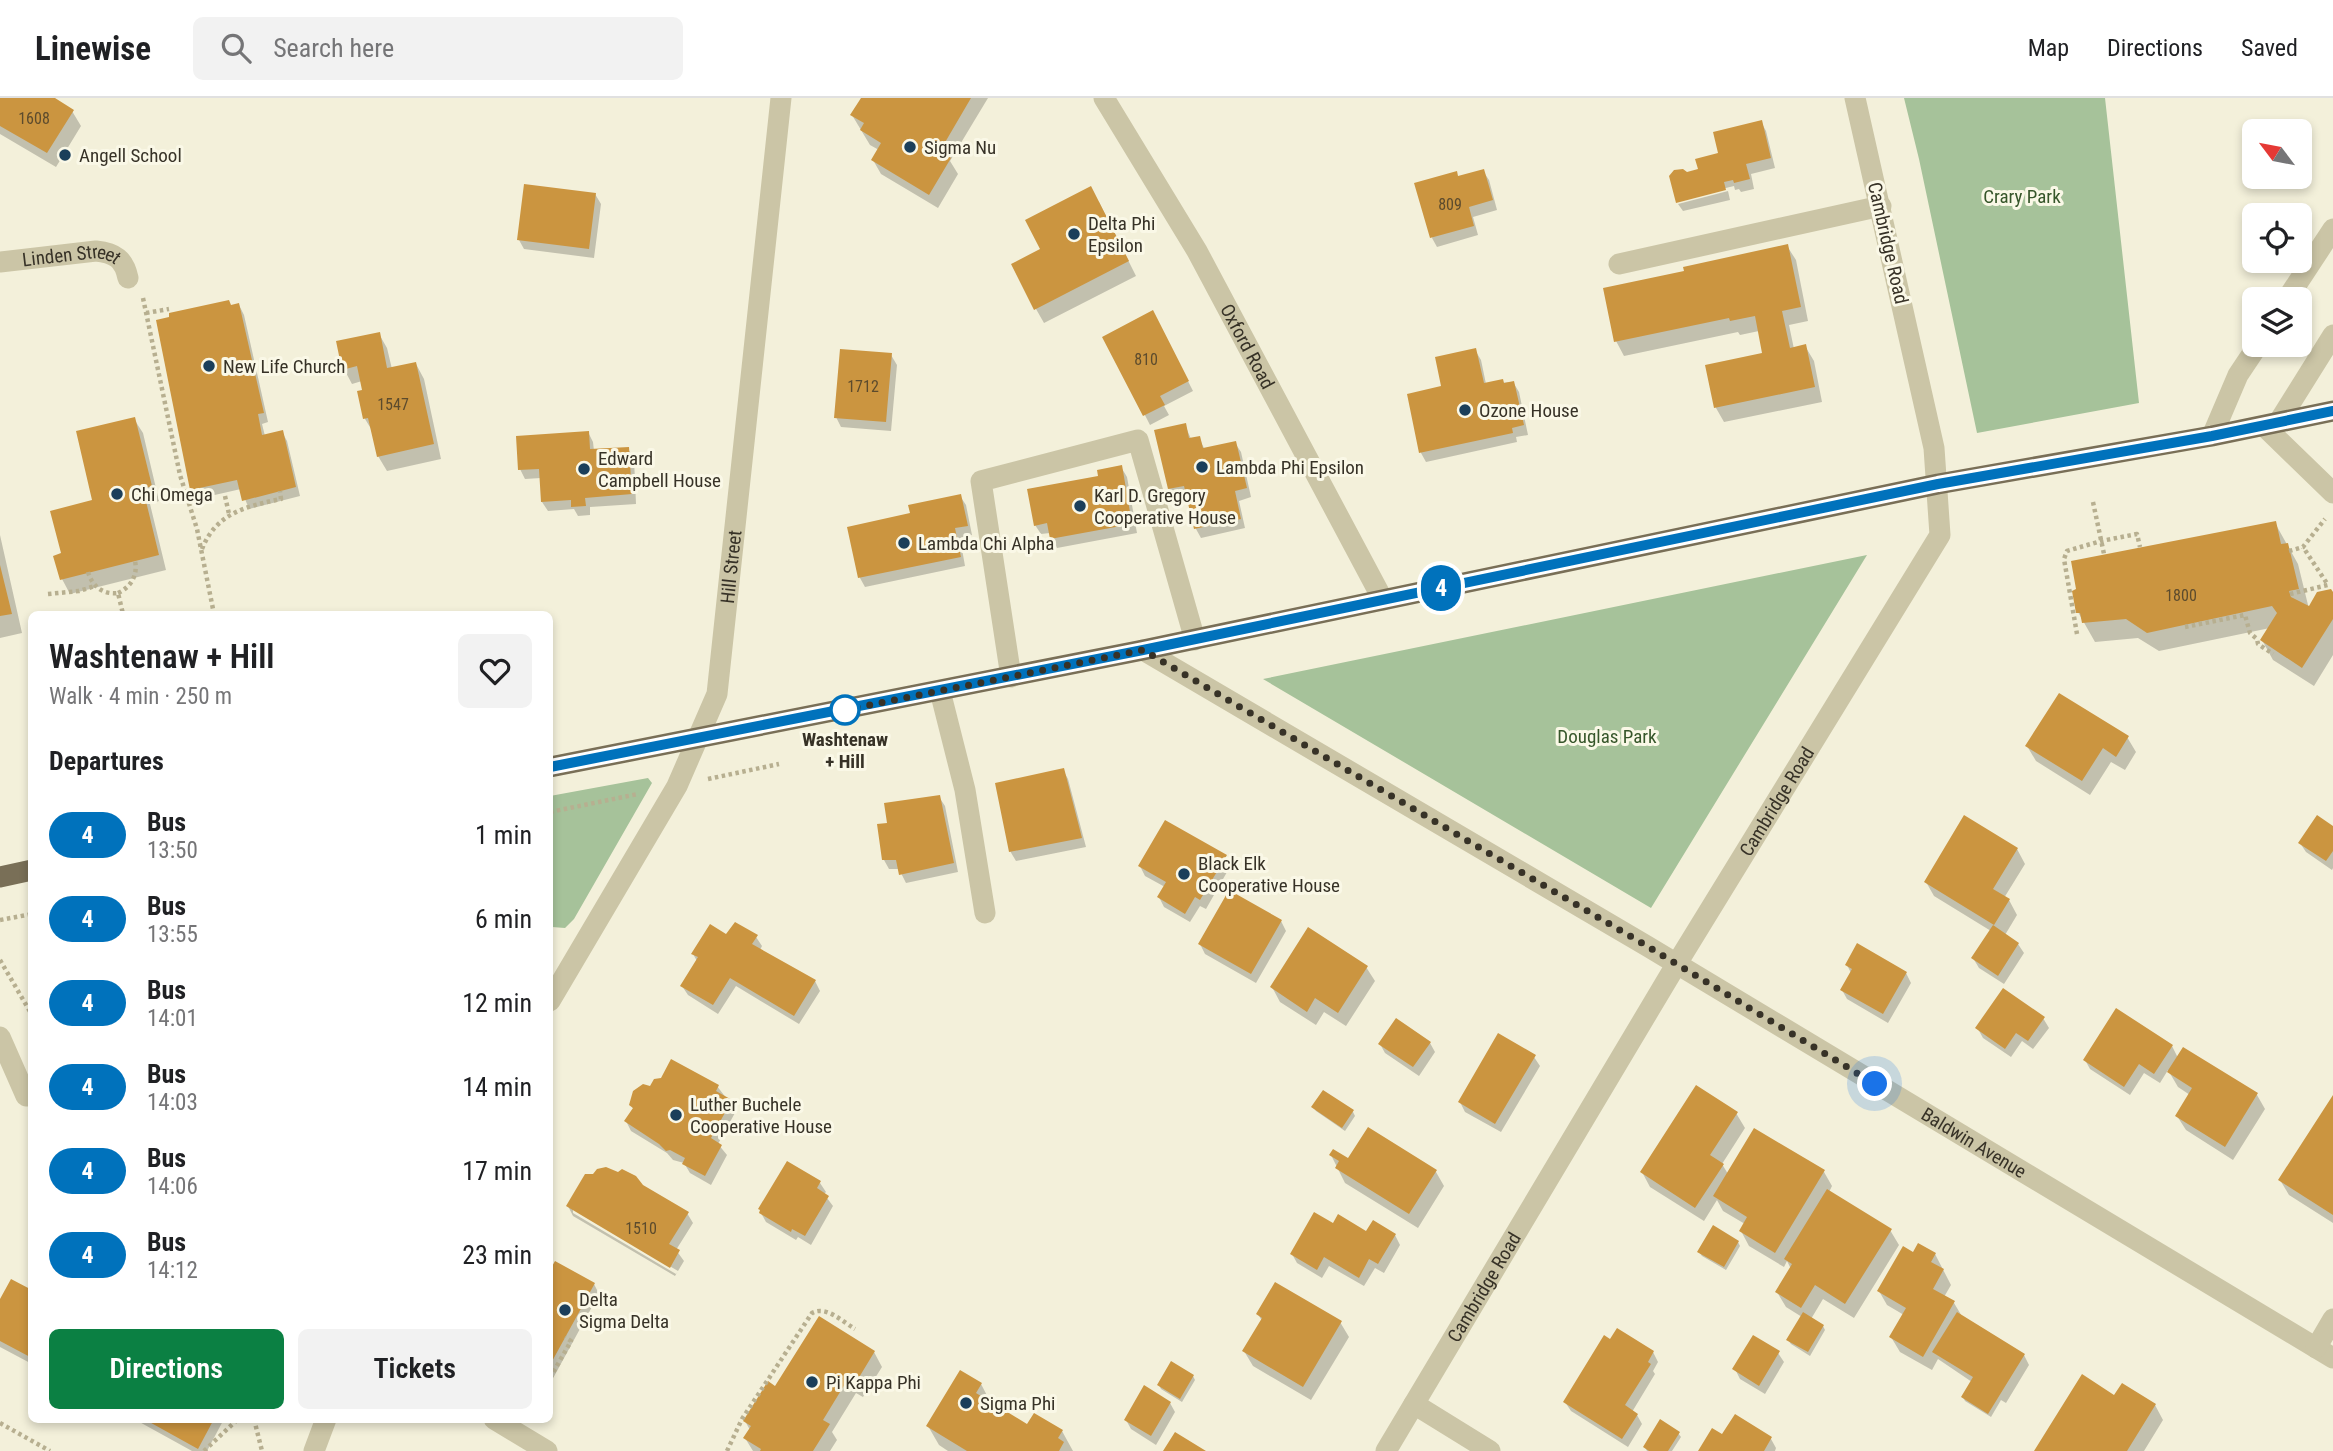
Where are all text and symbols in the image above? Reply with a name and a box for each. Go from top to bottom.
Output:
search box [193,17,683,80]
text: Linewise [35,29,151,68]
icon: search [217,29,255,67]
text: Search here [273,33,394,63]
text: Map [2028,34,2069,62]
text: Directions [2107,34,2203,62]
text: Saved [2241,34,2298,62]
house number: 1608 [18,109,50,128]
north arrow [2242,119,2312,189]
map controls [2242,119,2312,357]
place label: Sigma Nu [924,136,996,159]
marker: Sigma Nu [902,139,918,155]
place label: Angell School [79,144,182,167]
marker: Angell School [57,147,73,163]
street label: Cambridge Road [1863,180,1913,306]
park label: Crary Park [1983,185,2061,208]
house number: 809 [1438,195,1462,214]
button: locate [2242,203,2312,273]
place label: Delta Phi Epsilon [1088,212,1155,257]
marker: Delta Phi Epsilon [1066,226,1082,242]
street label: Linden Street [21,239,126,271]
button: layers [2242,287,2312,357]
street label: Oxford Road [1216,300,1280,393]
house number: 810 [1134,350,1158,369]
place label: New Life Church [223,355,346,378]
marker: New Life Church [201,358,217,374]
house number: 1712 [847,377,879,396]
house number: 1547 [377,395,409,414]
place label: Ozone House [1479,399,1579,422]
marker: Ozone House [1457,402,1473,418]
place label: Edward Campbell House [598,447,721,492]
place label: Lambda Phi Epsilon [1216,456,1364,479]
marker: Lambda Phi Epsilon [1194,459,1210,475]
marker: Edward Campbell House [576,461,592,477]
place label: Chi Omega [131,483,213,506]
place label: Karl D. Gregory Cooperative House [1094,484,1236,529]
marker: Chi Omega [109,486,125,502]
marker: Karl D. Gregory Cooperative House [1072,498,1088,514]
street label: Hill Street [715,529,746,605]
place label: Lambda Chi Alpha [918,532,1054,555]
marker: Lambda Chi Alpha [896,535,912,551]
line badge: 4 [1418,565,1464,611]
text: 4 [1435,574,1447,602]
house number: 1800 [2165,586,2197,605]
button: heart [458,634,532,708]
text: Washtenaw + Hill [49,637,274,676]
text: Walk · 4 min · 250 m [49,683,232,710]
marker: Washtenaw + Hill [830,695,860,725]
park label: Douglas Park [1557,725,1657,748]
place label: Washtenaw + Hill [802,728,888,773]
street label: Cambridge Road [1734,742,1819,860]
text: Departures [49,746,164,776]
text: Bus [147,807,186,837]
text: 1 min [475,820,532,850]
text: 4 [81,821,94,849]
text: 13:50 [147,837,198,864]
place label: Black Elk Cooperative House [1198,852,1340,897]
marker: Black Elk Cooperative House [1176,866,1192,882]
text: Bus [147,891,186,921]
text: 6 min [475,904,532,934]
text: 4 [81,905,94,933]
text: 13:55 [147,921,198,948]
text: Bus [147,975,186,1005]
text: 12 min [462,988,532,1018]
text: 4 [81,989,94,1017]
text: 14:01 [147,1005,198,1032]
text: Bus [147,1059,186,1089]
your location [1857,1066,1892,1101]
text: 14 min [462,1072,532,1102]
text: 4 [81,1073,94,1101]
text: 14:03 [147,1089,198,1116]
place label: Luther Buchele Cooperative House [690,1093,832,1138]
street label: Baldwin Avenue [1917,1102,2031,1183]
marker: Luther Buchele Cooperative House [668,1107,684,1123]
text: Bus [147,1143,186,1173]
text: 17 min [462,1156,532,1186]
text: 4 [81,1157,94,1185]
text: 14:06 [147,1173,198,1200]
house number: 1510 [625,1219,657,1238]
text: Bus [147,1227,186,1257]
street label: Cambridge Road [1442,1228,1526,1346]
text: 23 min [462,1240,532,1270]
text: 4 [81,1241,94,1269]
text: 14:12 [147,1257,198,1284]
place label: Delta Sigma Delta [579,1288,669,1333]
marker: Delta Sigma Delta [557,1302,573,1318]
button: Directions [49,1329,284,1409]
button: Tickets [298,1329,532,1409]
place label: Pi Kappa Phi [826,1371,921,1394]
marker: Pi Kappa Phi [804,1374,820,1390]
place label: Sigma Phi [980,1392,1055,1415]
marker: Sigma Phi [958,1395,974,1411]

